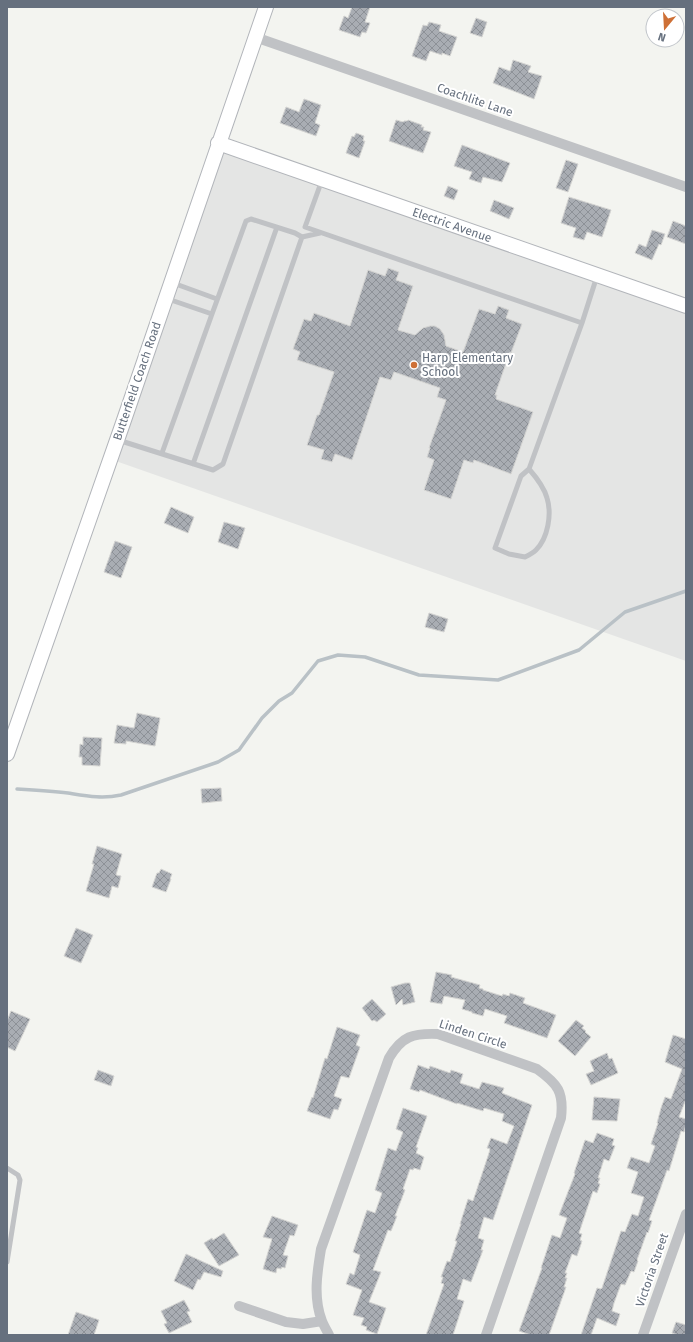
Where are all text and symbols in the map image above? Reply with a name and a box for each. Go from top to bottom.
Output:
north arrow [645,8,685,48]
text: N [657,30,668,44]
street label: Coachlite Lane [435,80,515,120]
street label: Electric Avenue [410,205,494,245]
street label: Butterfield Coach Road [110,320,164,442]
place label: Harp Elementary School [422,351,513,379]
marker: Harp Elementary School [409,360,419,370]
street label: Linden Circle [437,1016,509,1052]
street label: Victoria Street [633,1231,671,1309]

